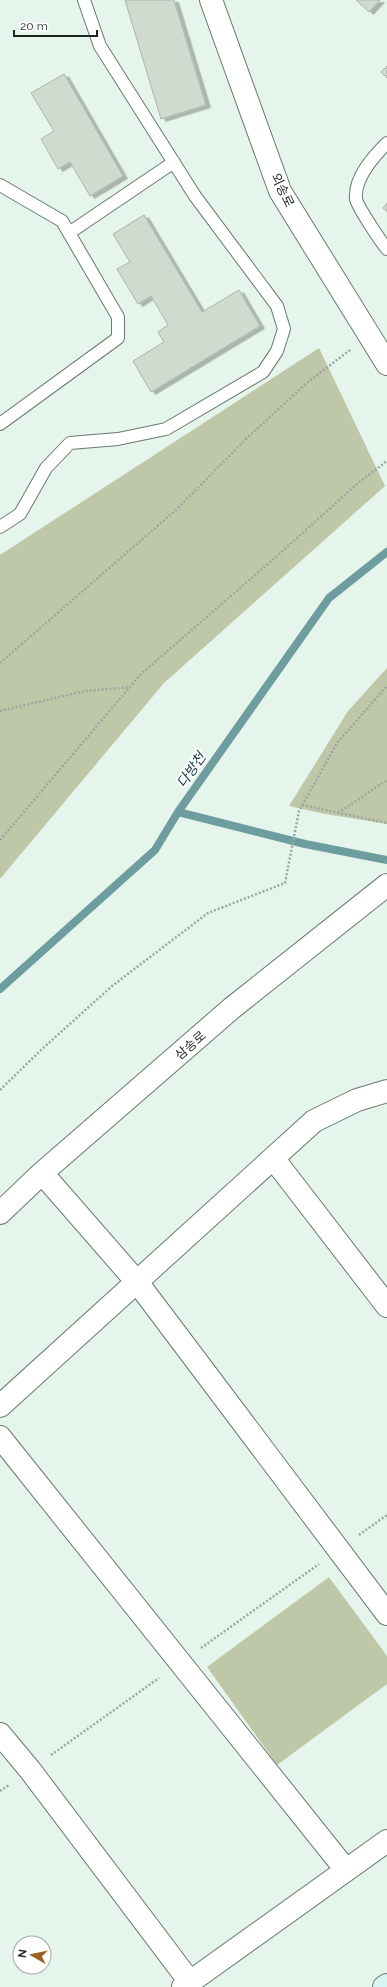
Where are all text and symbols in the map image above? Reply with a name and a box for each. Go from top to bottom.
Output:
scale bar [14,12,97,38]
text: 20 m [20,19,48,33]
street label: 외송로 [268,171,297,210]
water label: 다방천 [173,749,209,790]
street label: 삼송로 [172,1028,209,1063]
north arrow [12,1935,52,1975]
text: N [16,1948,30,1959]

